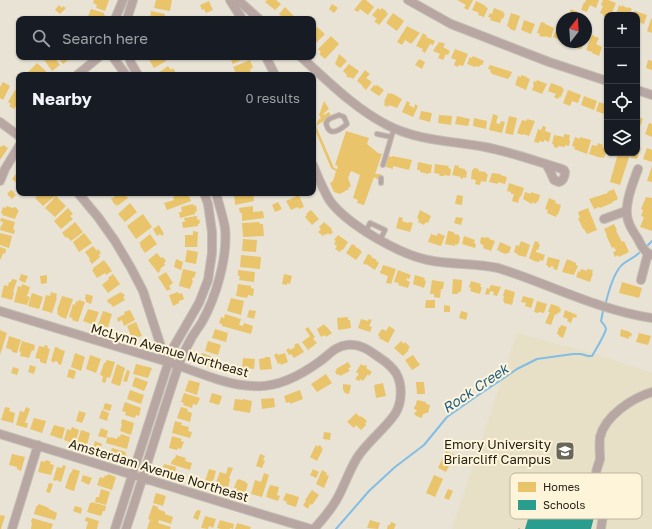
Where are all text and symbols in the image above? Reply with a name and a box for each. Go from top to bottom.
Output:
north arrow [556,12,592,48]
map controls [604,12,640,156]
button: + [604,12,640,48]
search box [16,16,316,60]
icon: search [30,27,52,49]
text: Search here [62,29,148,47]
button: − [604,48,640,84]
button: locate [604,84,640,120]
text: Nearby [32,88,92,109]
text: 0 results [245,90,300,106]
button: layers [604,120,640,156]
street label: McLynn Avenue Northeast [89,320,251,380]
water label: Rock Creek [439,359,513,416]
street label: Amsterdam Avenue Northeast [67,435,251,505]
place label: Emory University Briarcliff Campus [443,436,552,467]
school or university icon: Emory University Briarcliff Campus [554,440,576,462]
legend [510,473,642,519]
text: Homes [543,480,580,493]
text: Schools [543,498,586,511]

